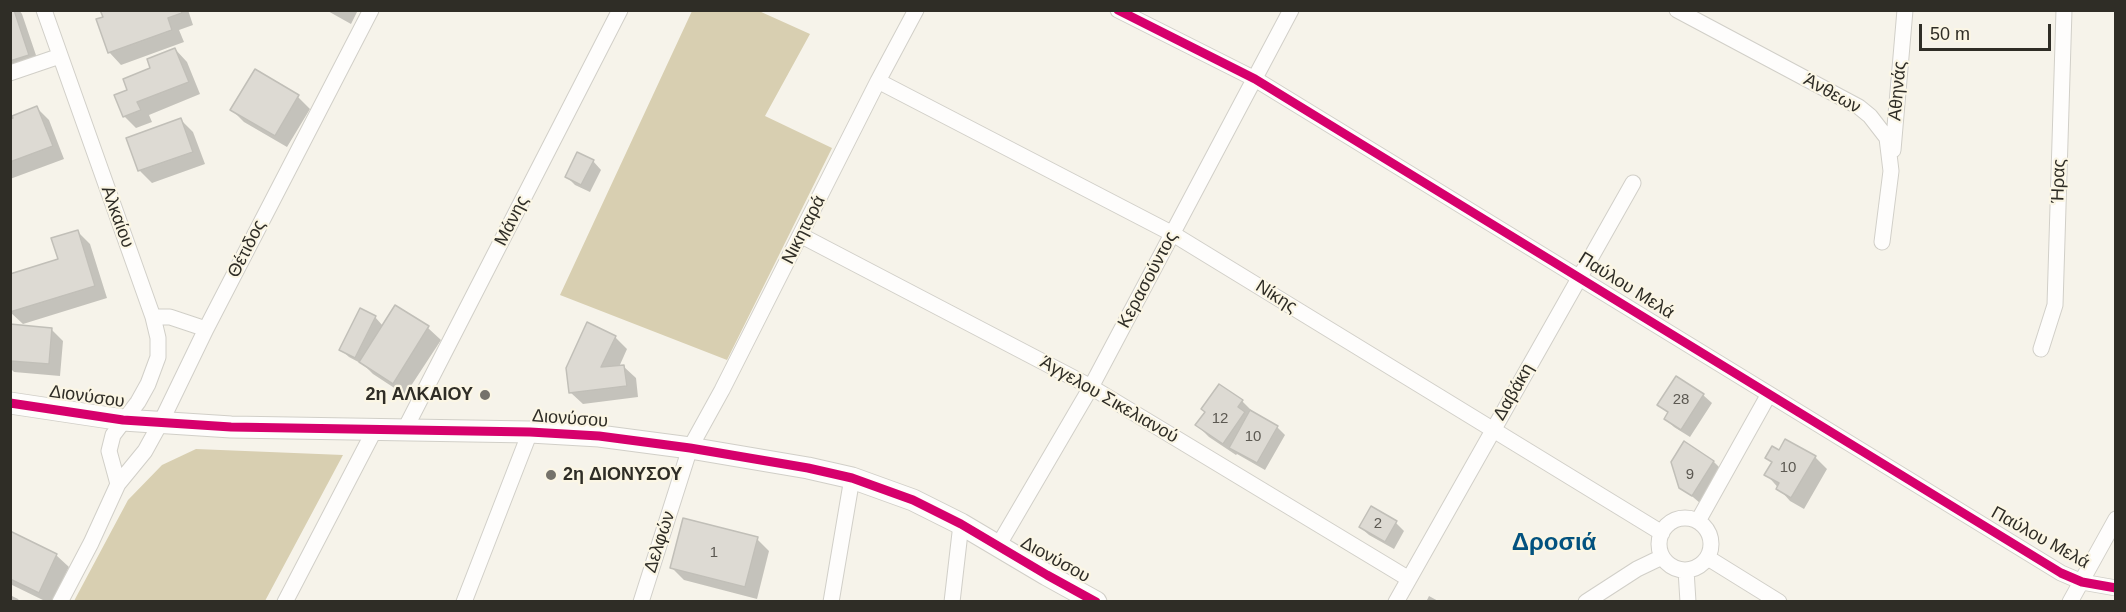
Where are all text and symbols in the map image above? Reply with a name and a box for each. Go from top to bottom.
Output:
scale bar [1922,12,2054,50]
text: 50 m [1930,24,1970,44]
street label: Αθηνάς [1885,60,1911,122]
street label: Άνθεων [1800,70,1864,118]
street label: Ήρας [2047,158,2071,204]
street label: Αλκαίου [96,183,138,251]
street label: Μάνης [490,192,534,250]
street label: Νικηταρά [778,192,830,268]
street label: Θέτιδος [223,217,271,281]
street label: Κερασούντος [1114,228,1182,332]
street label: Παύλου Μελά [1574,248,1678,324]
street label: Νίκης [1251,276,1301,318]
street label: Άγγελου Σικελιανού [1036,352,1182,448]
street label: Δαβάκη [1489,360,1539,424]
street label: Διονύσου [48,381,126,413]
place label: 2η ΑΛΚΑΙΟΥ [365,384,473,406]
marker: 2η ΑΛΚΑΙΟΥ [478,388,492,402]
house number: 28 [1673,391,1689,409]
street label: Διονύσου [531,406,609,432]
house number: 12 [1212,410,1228,428]
house number: 10 [1245,428,1261,446]
house number: 10 [1780,459,1796,477]
place label: 2η ΔΙΟΝΥΣΟΥ [563,464,682,486]
house number: 9 [1686,466,1694,484]
marker: 2η ΔΙΟΝΥΣΟΥ [544,468,558,482]
street label: Παύλου Μελά [1987,502,2093,574]
street label: Δελφών [640,508,680,576]
house number: 2 [1374,515,1382,533]
district label: Δροσιά [1512,529,1596,557]
street label: Διονύσου [1017,532,1093,588]
house number: 1 [710,544,718,562]

